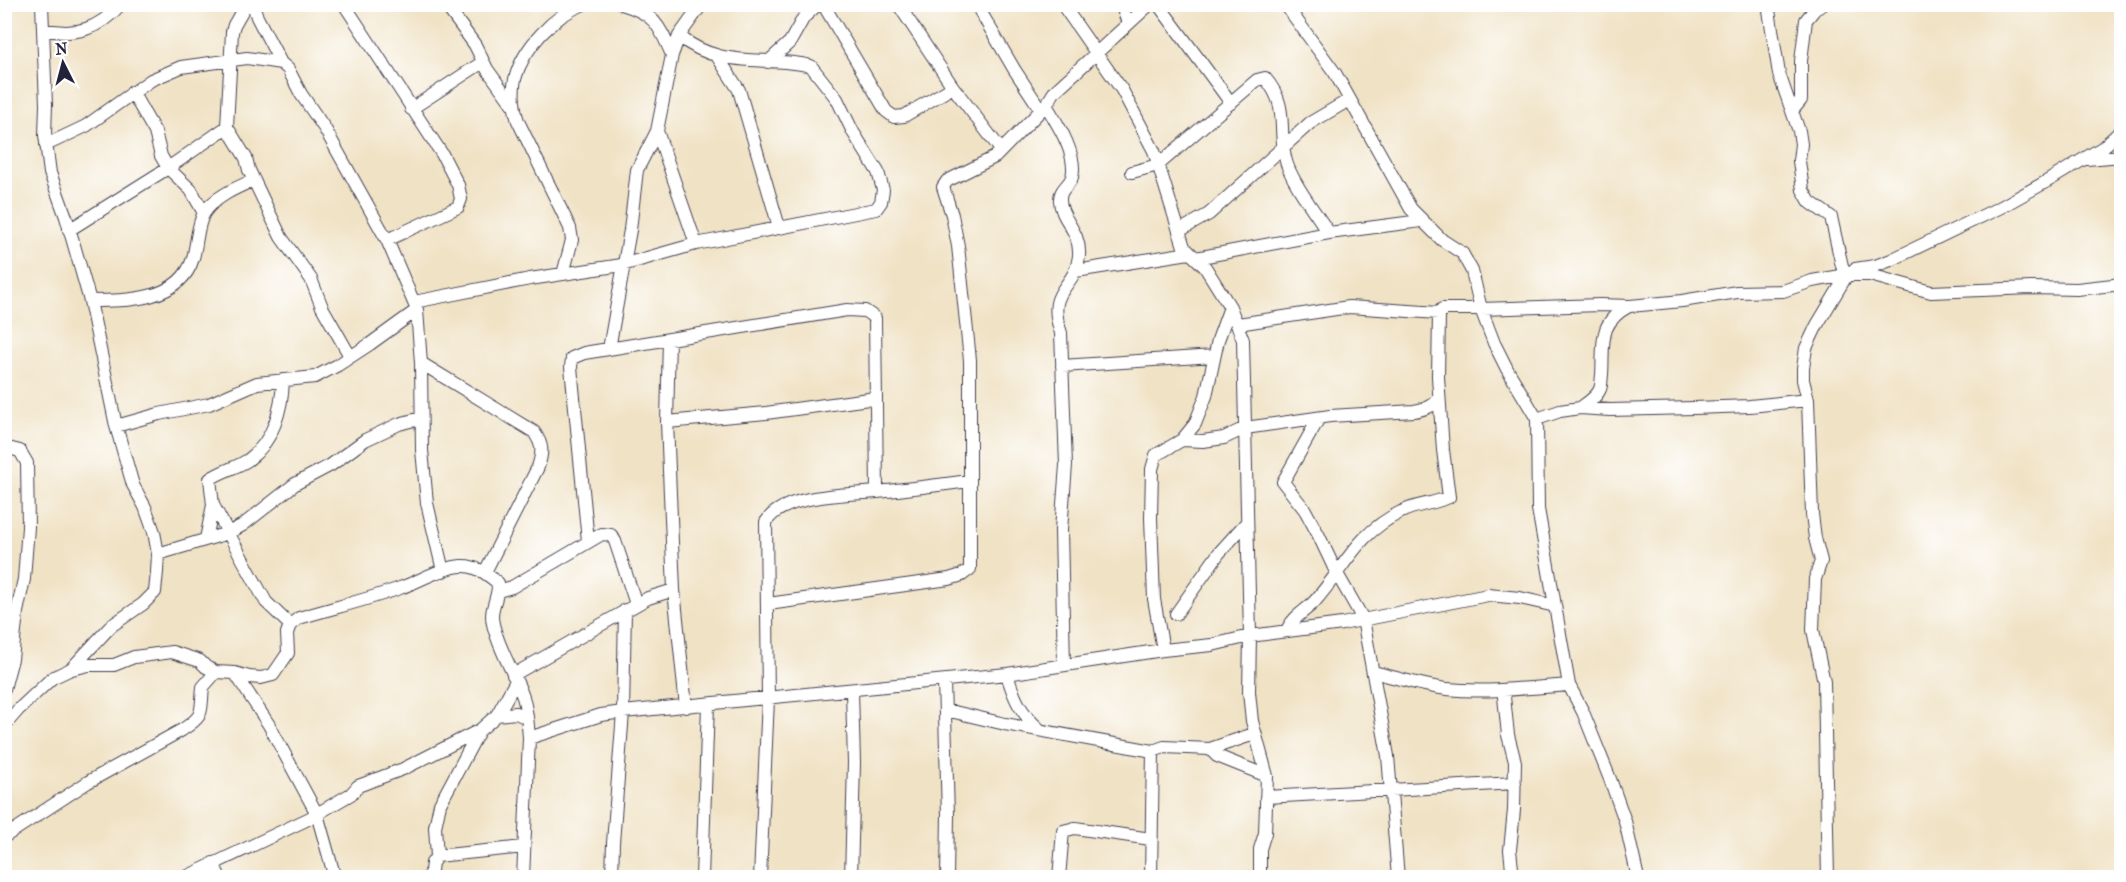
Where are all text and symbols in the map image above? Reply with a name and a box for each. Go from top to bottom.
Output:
north arrow [33,33,93,93]
text: N [54,38,69,59]

